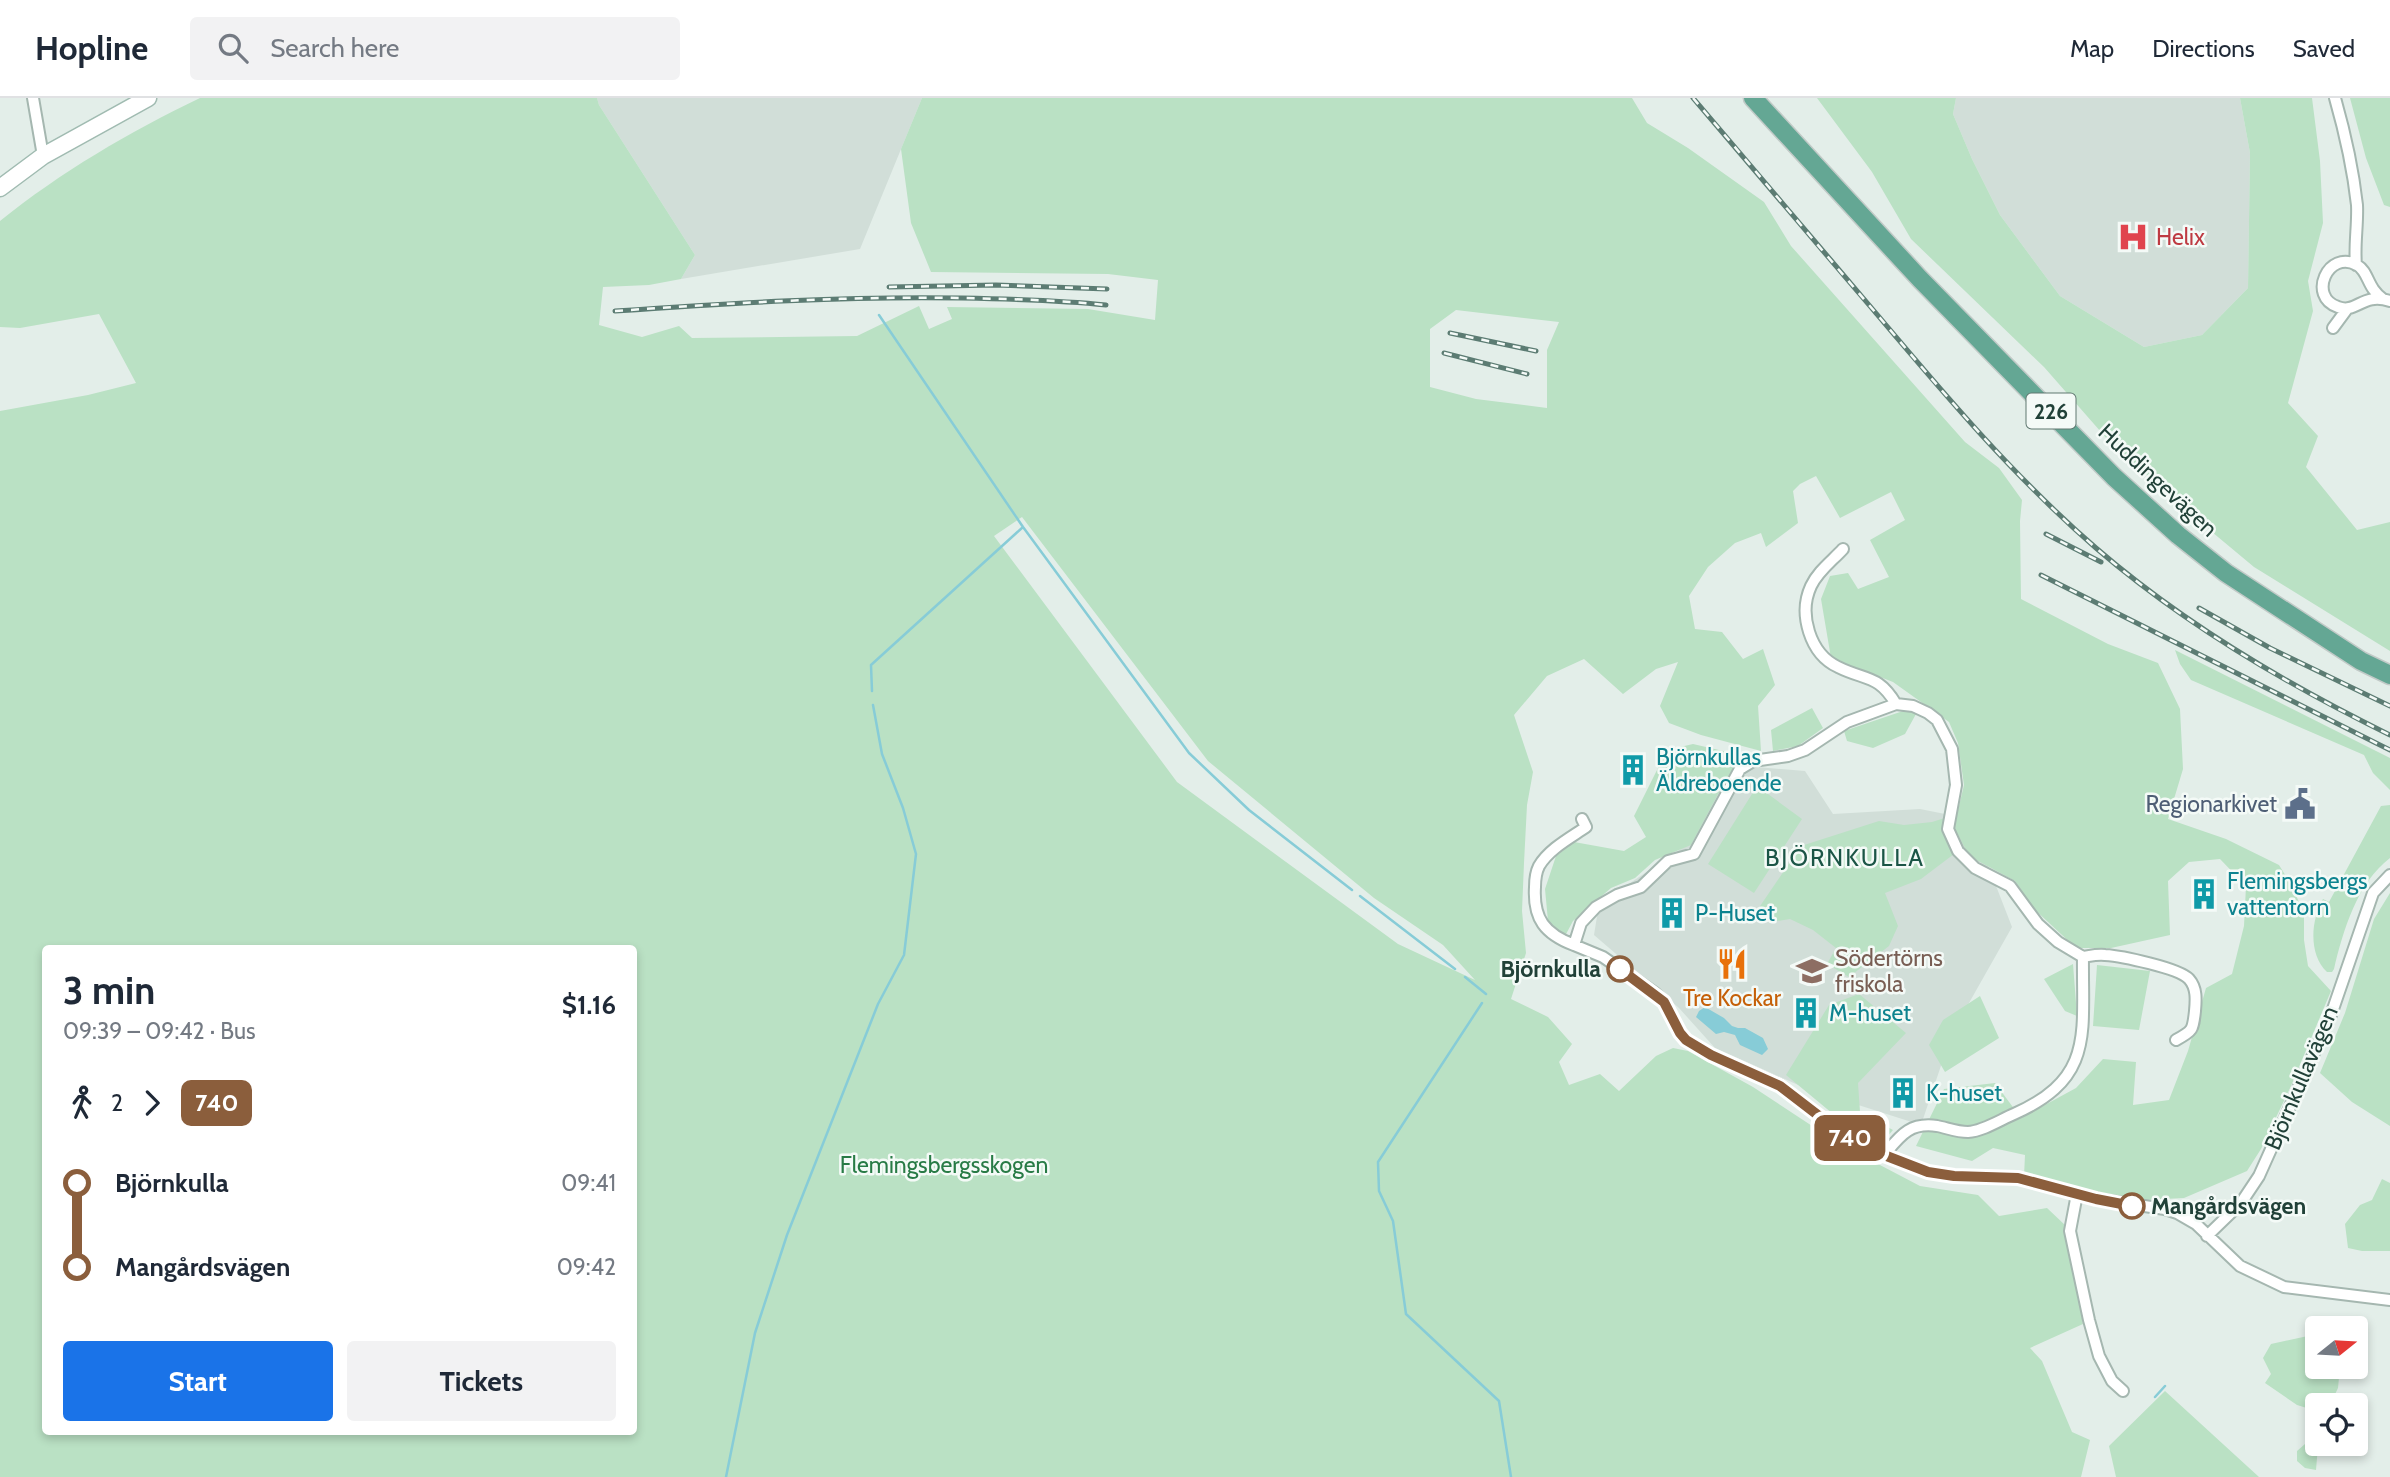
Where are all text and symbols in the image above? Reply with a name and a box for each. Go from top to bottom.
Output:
search box [190,17,680,80]
text: Hopline [35,28,148,68]
icon: search [214,29,252,67]
text: Search here [270,32,399,64]
text: Map [2070,34,2114,63]
text: Directions [2152,34,2255,63]
text: Saved [2293,34,2355,63]
hospital icon: Helix [2116,220,2150,254]
place label: Helix [2156,223,2205,251]
road number: 226 [2026,394,2076,428]
street label: Huddingevägen [2093,418,2223,542]
place label: Björnkullas Äldreboende [1656,743,1782,797]
building icon: Björnkullas Äldreboende [1616,753,1650,787]
public building icon: Regionarkivet [2283,787,2317,821]
place label: Regionarkivet [2145,790,2277,818]
district label: BJÖRNKULLA [1765,843,1925,872]
place label: Flemingsbergs vattentorn [2227,867,2368,921]
building icon: Flemingsbergs vattentorn [2187,877,2221,911]
building icon: P-Huset [1655,896,1689,930]
place label: P-Huset [1695,899,1775,927]
place label: Södertörns friskola [1835,944,1943,998]
restaurant icon: Tre Kockar [1715,947,1749,981]
school or university icon: Södertörns friskola [1795,954,1829,988]
place label: Björnkulla [1500,955,1602,983]
marker: Björnkulla [1607,956,1633,982]
text: 3 min [63,967,155,1014]
place label: Tre Kockar [1683,984,1782,1012]
text: $1.16 [562,989,616,1021]
building icon: M-huset [1789,996,1823,1030]
place label: M-huset [1829,999,1911,1027]
street label: Björnkullavägen [2258,1002,2344,1154]
text: 09:39 – 09:42 · Bus [63,1017,256,1045]
building icon: K-huset [1886,1076,1920,1110]
place label: K-huset [1926,1079,2002,1107]
icon: walk [63,1084,101,1122]
icon: forward [133,1084,171,1122]
text: 740 [195,1088,238,1117]
text: 2 [111,1089,123,1117]
line badge: 740 [1810,1115,1890,1161]
text: 740 [1828,1123,1872,1152]
park label: Flemingsbergsskogen [840,1151,1048,1179]
text: Björnkulla [115,1167,229,1199]
text: 09:41 [561,1169,616,1197]
place label: Mangårdsvägen [2151,1192,2306,1220]
marker: Mangårdsvägen [2119,1193,2145,1219]
text: Mangårdsvägen [115,1251,290,1283]
text: 09:42 [557,1253,616,1281]
north arrow [2305,1316,2368,1379]
map controls [2305,1316,2368,1456]
button: Start [63,1341,333,1421]
button: Tickets [347,1341,616,1421]
button: locate [2305,1393,2368,1456]

